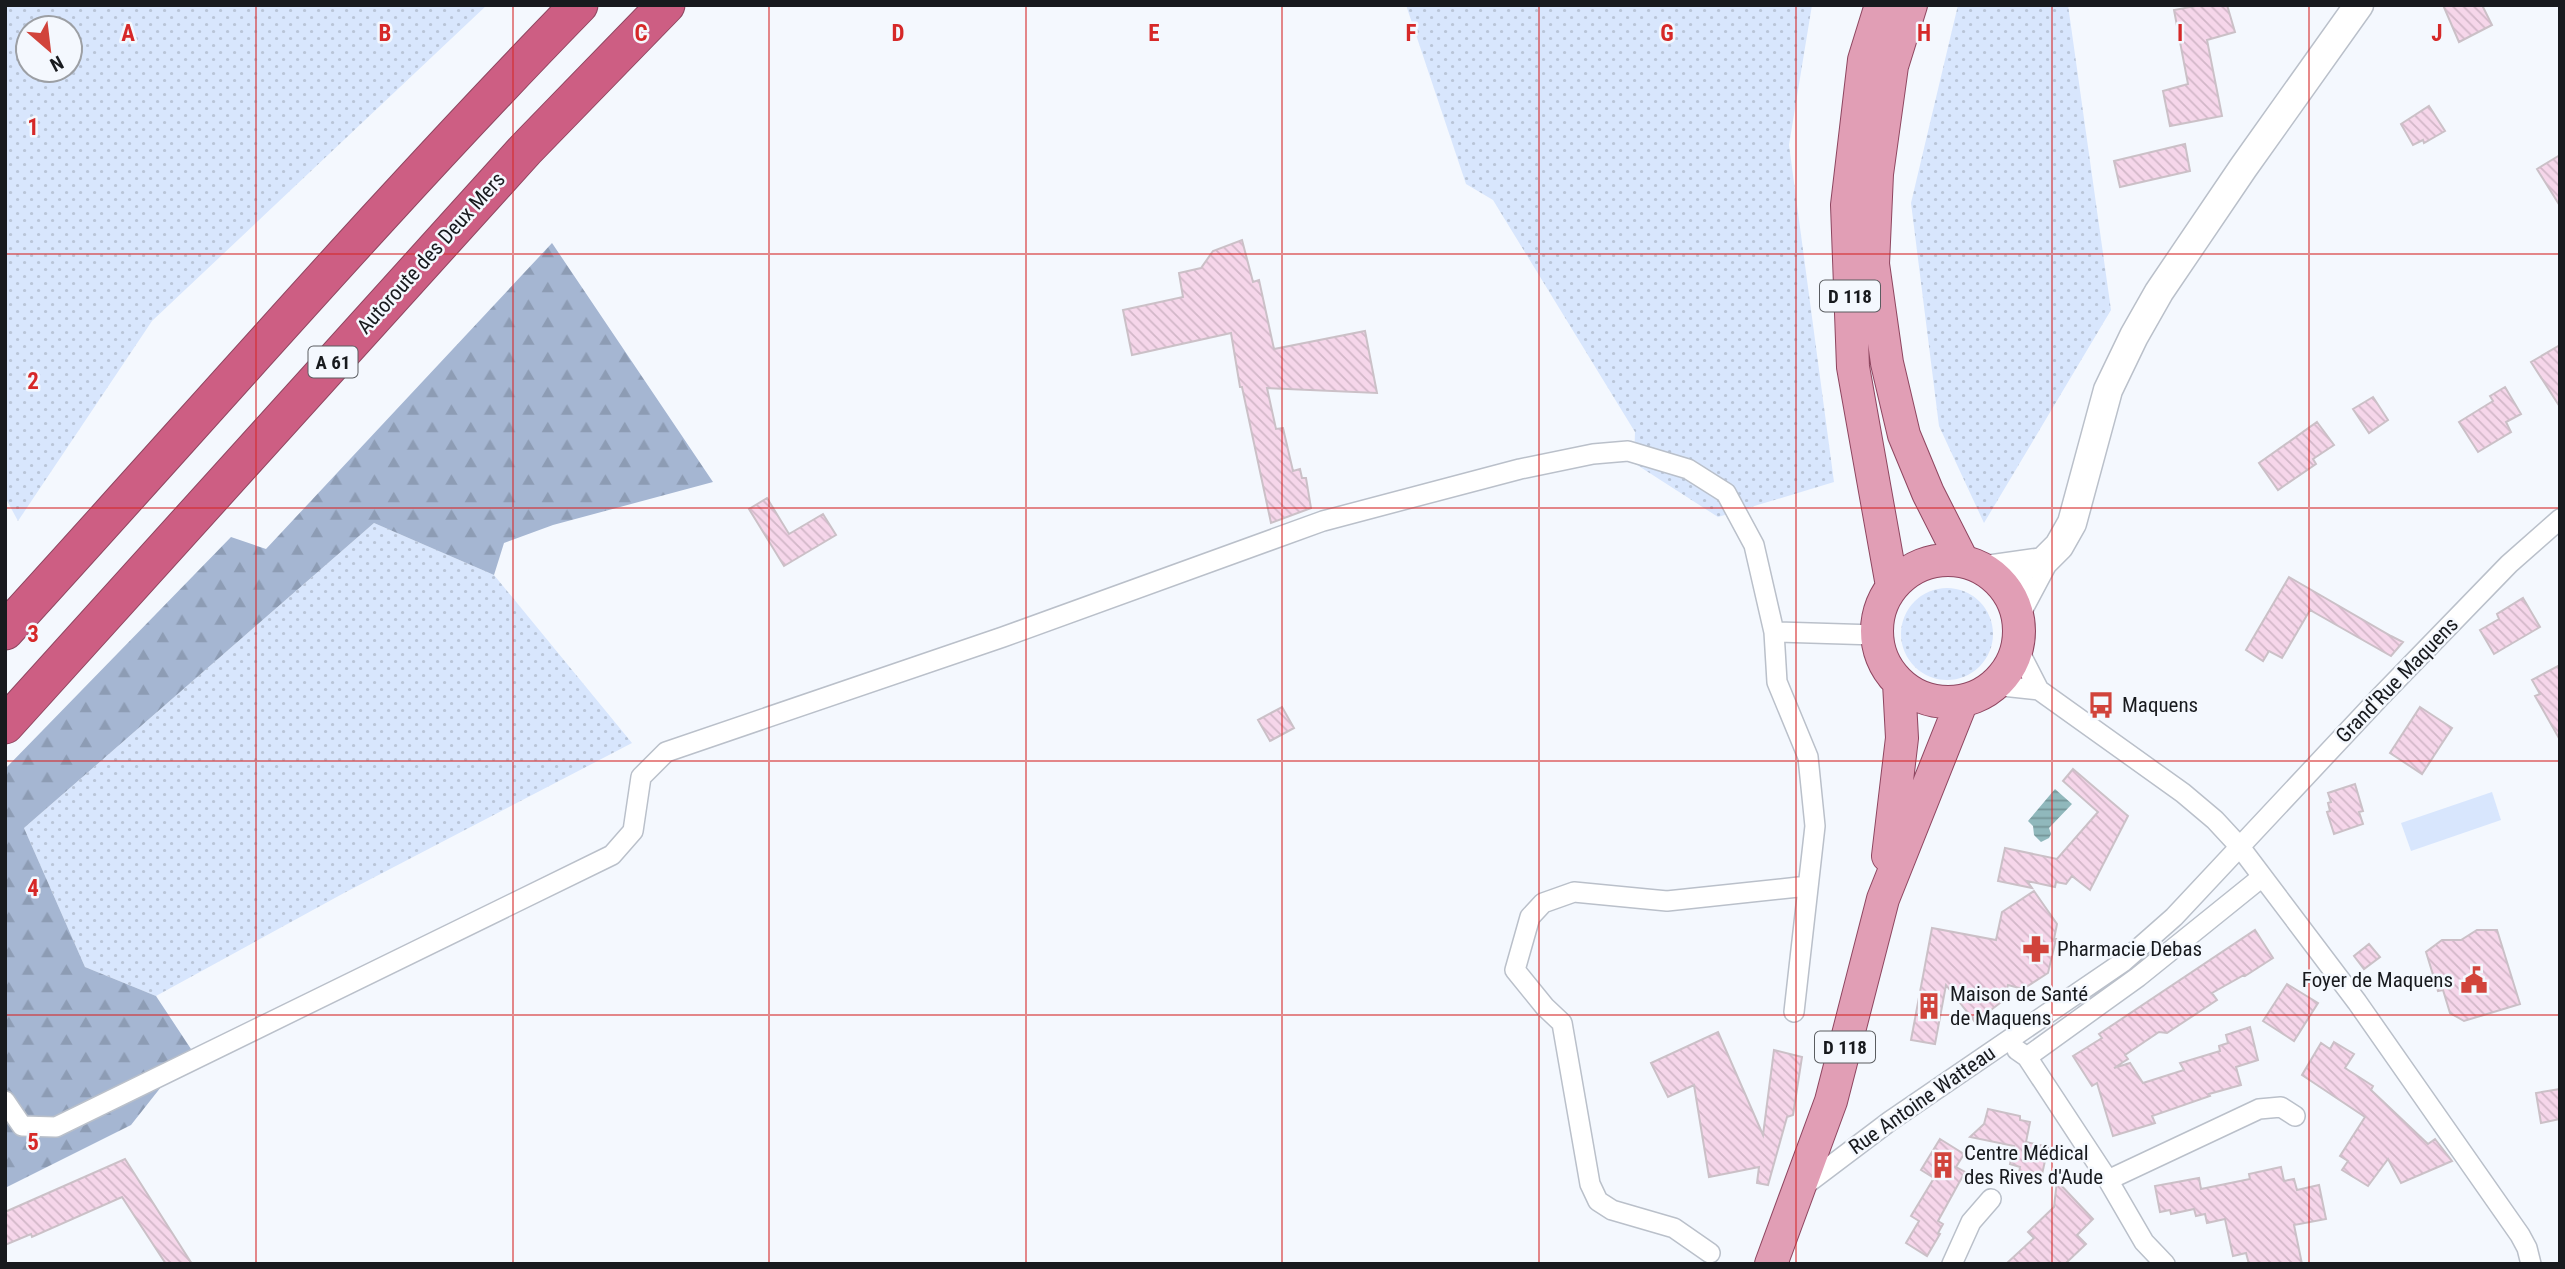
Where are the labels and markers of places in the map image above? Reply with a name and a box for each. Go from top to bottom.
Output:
bus stop icon: Maquens [2086,690,2116,720]
place label: Maquens [2122,693,2198,717]
pharmacy icon: Pharmacie Debas [2021,934,2051,964]
place label: Pharmacie Debas [2057,937,2202,961]
public building icon: Foyer de Maquens [2459,965,2489,995]
place label: Foyer de Maquens [2302,968,2453,992]
place label: Maison de Santé de Maquens [1950,982,2088,1030]
building icon: Maison de Santé de Maquens [1914,991,1944,1021]
place label: Centre Médical des Rives d'Aude [1964,1141,2103,1189]
building icon: Centre Médical des Rives d'Aude [1928,1150,1958,1180]

